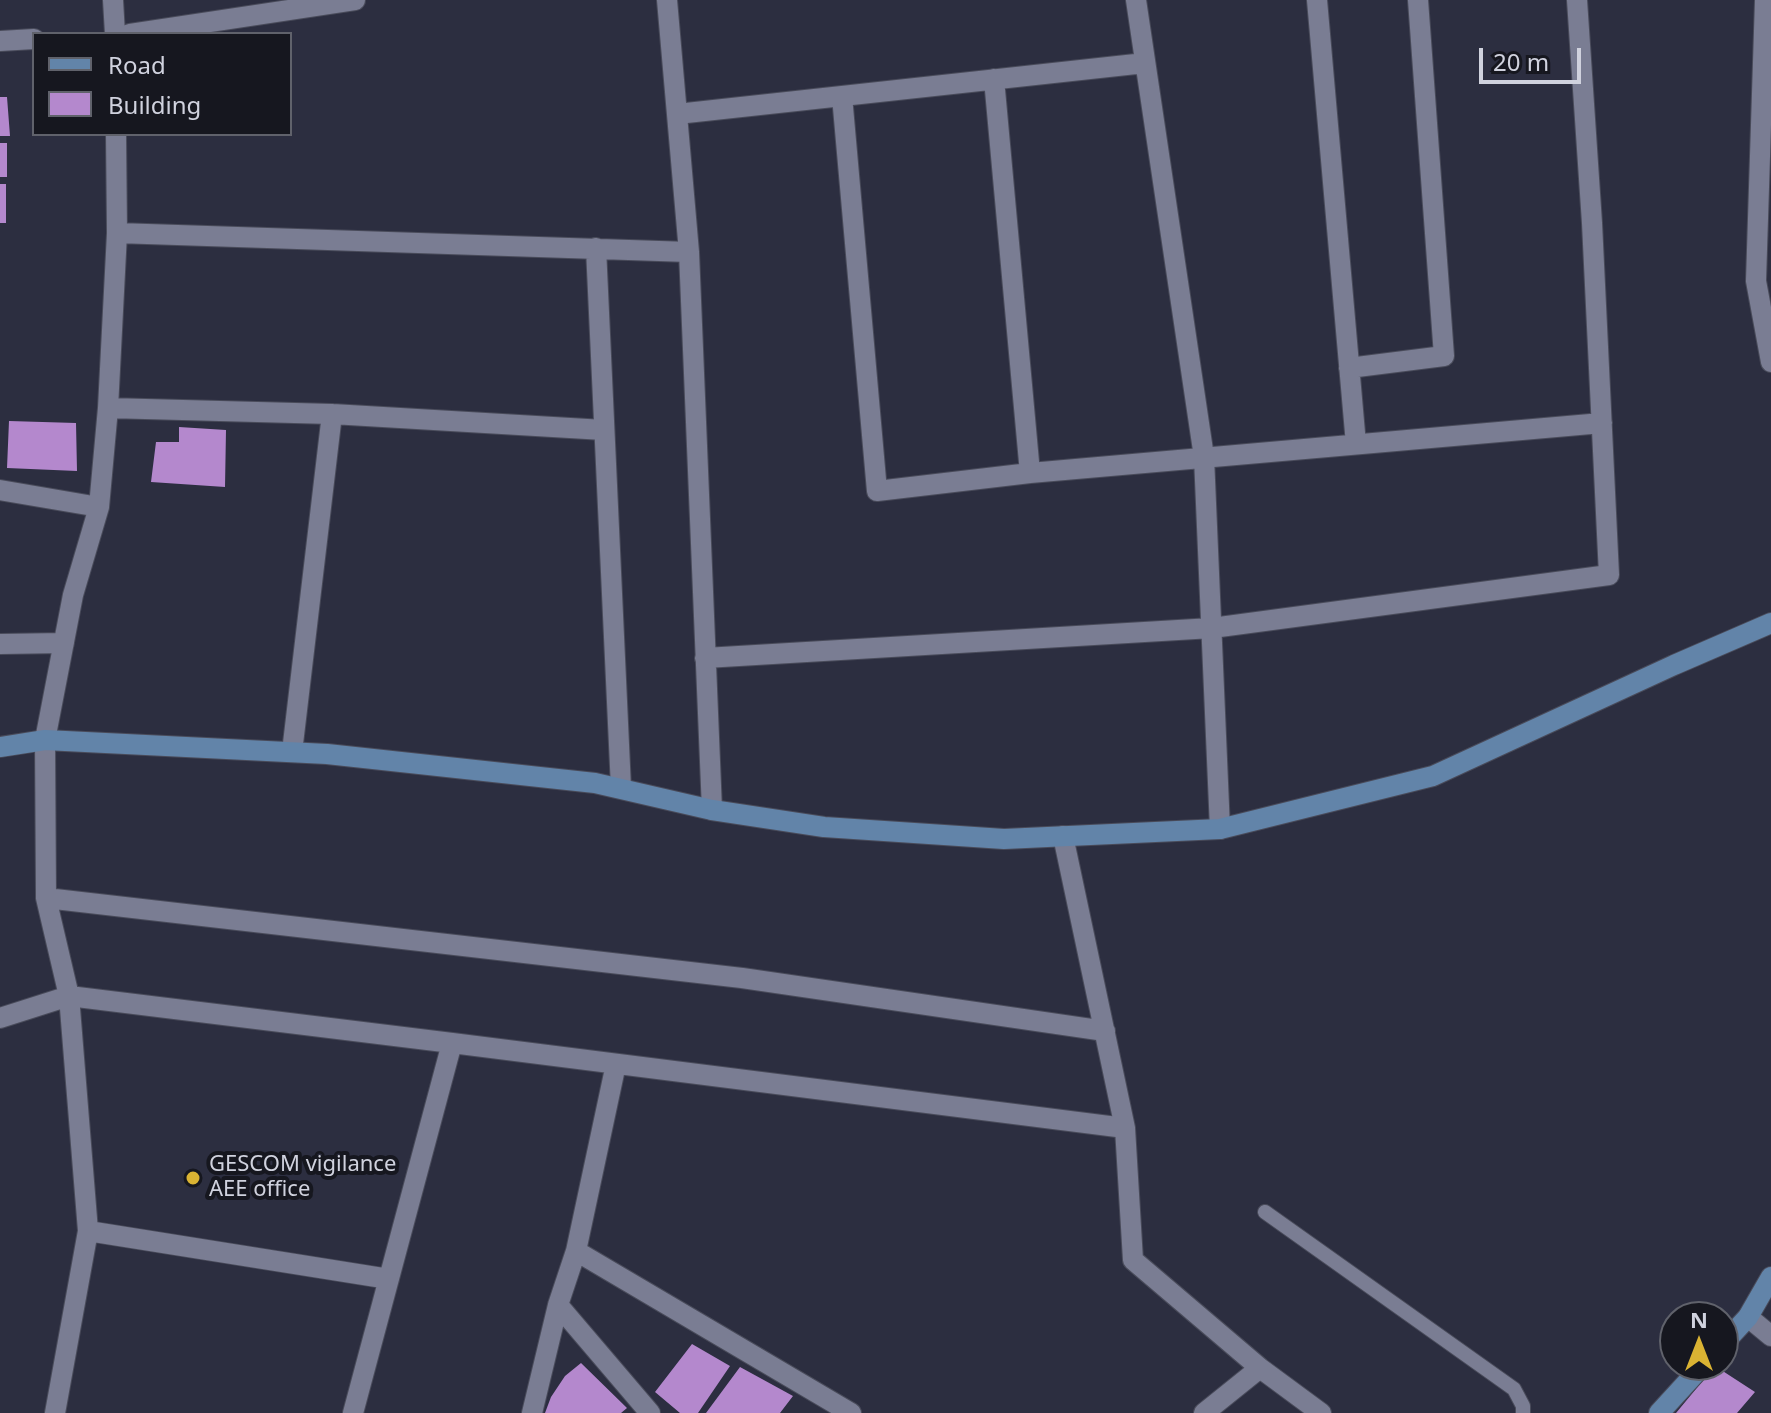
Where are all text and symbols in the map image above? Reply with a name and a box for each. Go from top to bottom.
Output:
legend [32,32,292,136]
scale bar [1483,32,1585,82]
text: 20 m [1493,45,1549,78]
text: Road [108,48,166,81]
text: Building [108,88,201,121]
place label: GESCOM vigilance AEE office [209,1152,396,1204]
marker: GESCOM vigilance AEE office [184,1169,202,1187]
north arrow [1659,1301,1739,1381]
text: N [1690,1304,1708,1334]

